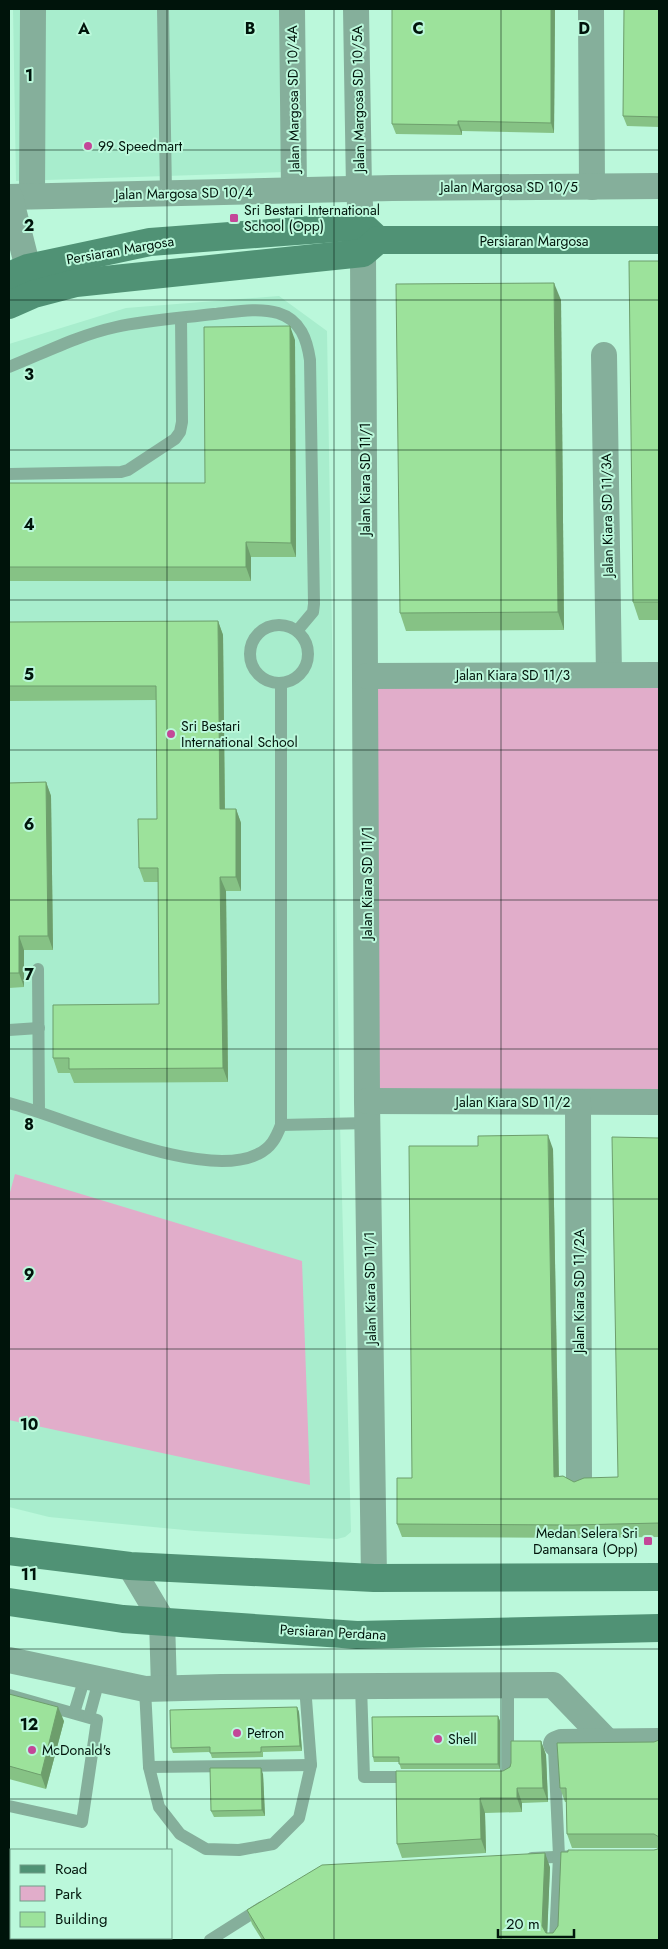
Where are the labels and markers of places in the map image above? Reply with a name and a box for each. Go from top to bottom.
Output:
place label: 99 Speedmart [98,136,183,156]
marker: 99 Speedmart [82,140,94,152]
place label: Sri Bestari International School (Opp) [244,200,380,236]
marker: Sri Bestari International School (Opp) [228,212,240,224]
place label: Sri Bestari International School [181,716,298,752]
marker: Sri Bestari International School [165,728,177,740]
place label: Medan Selera Sri Damansara (Opp) [533,1523,638,1559]
marker: Medan Selera Sri Damansara (Opp) [642,1535,654,1547]
place label: Petron [247,1723,284,1743]
marker: Petron [231,1727,243,1739]
place label: Shell [448,1729,477,1749]
marker: Shell [432,1733,444,1745]
place label: McDonald's [42,1740,111,1760]
marker: McDonald's [26,1744,38,1756]

